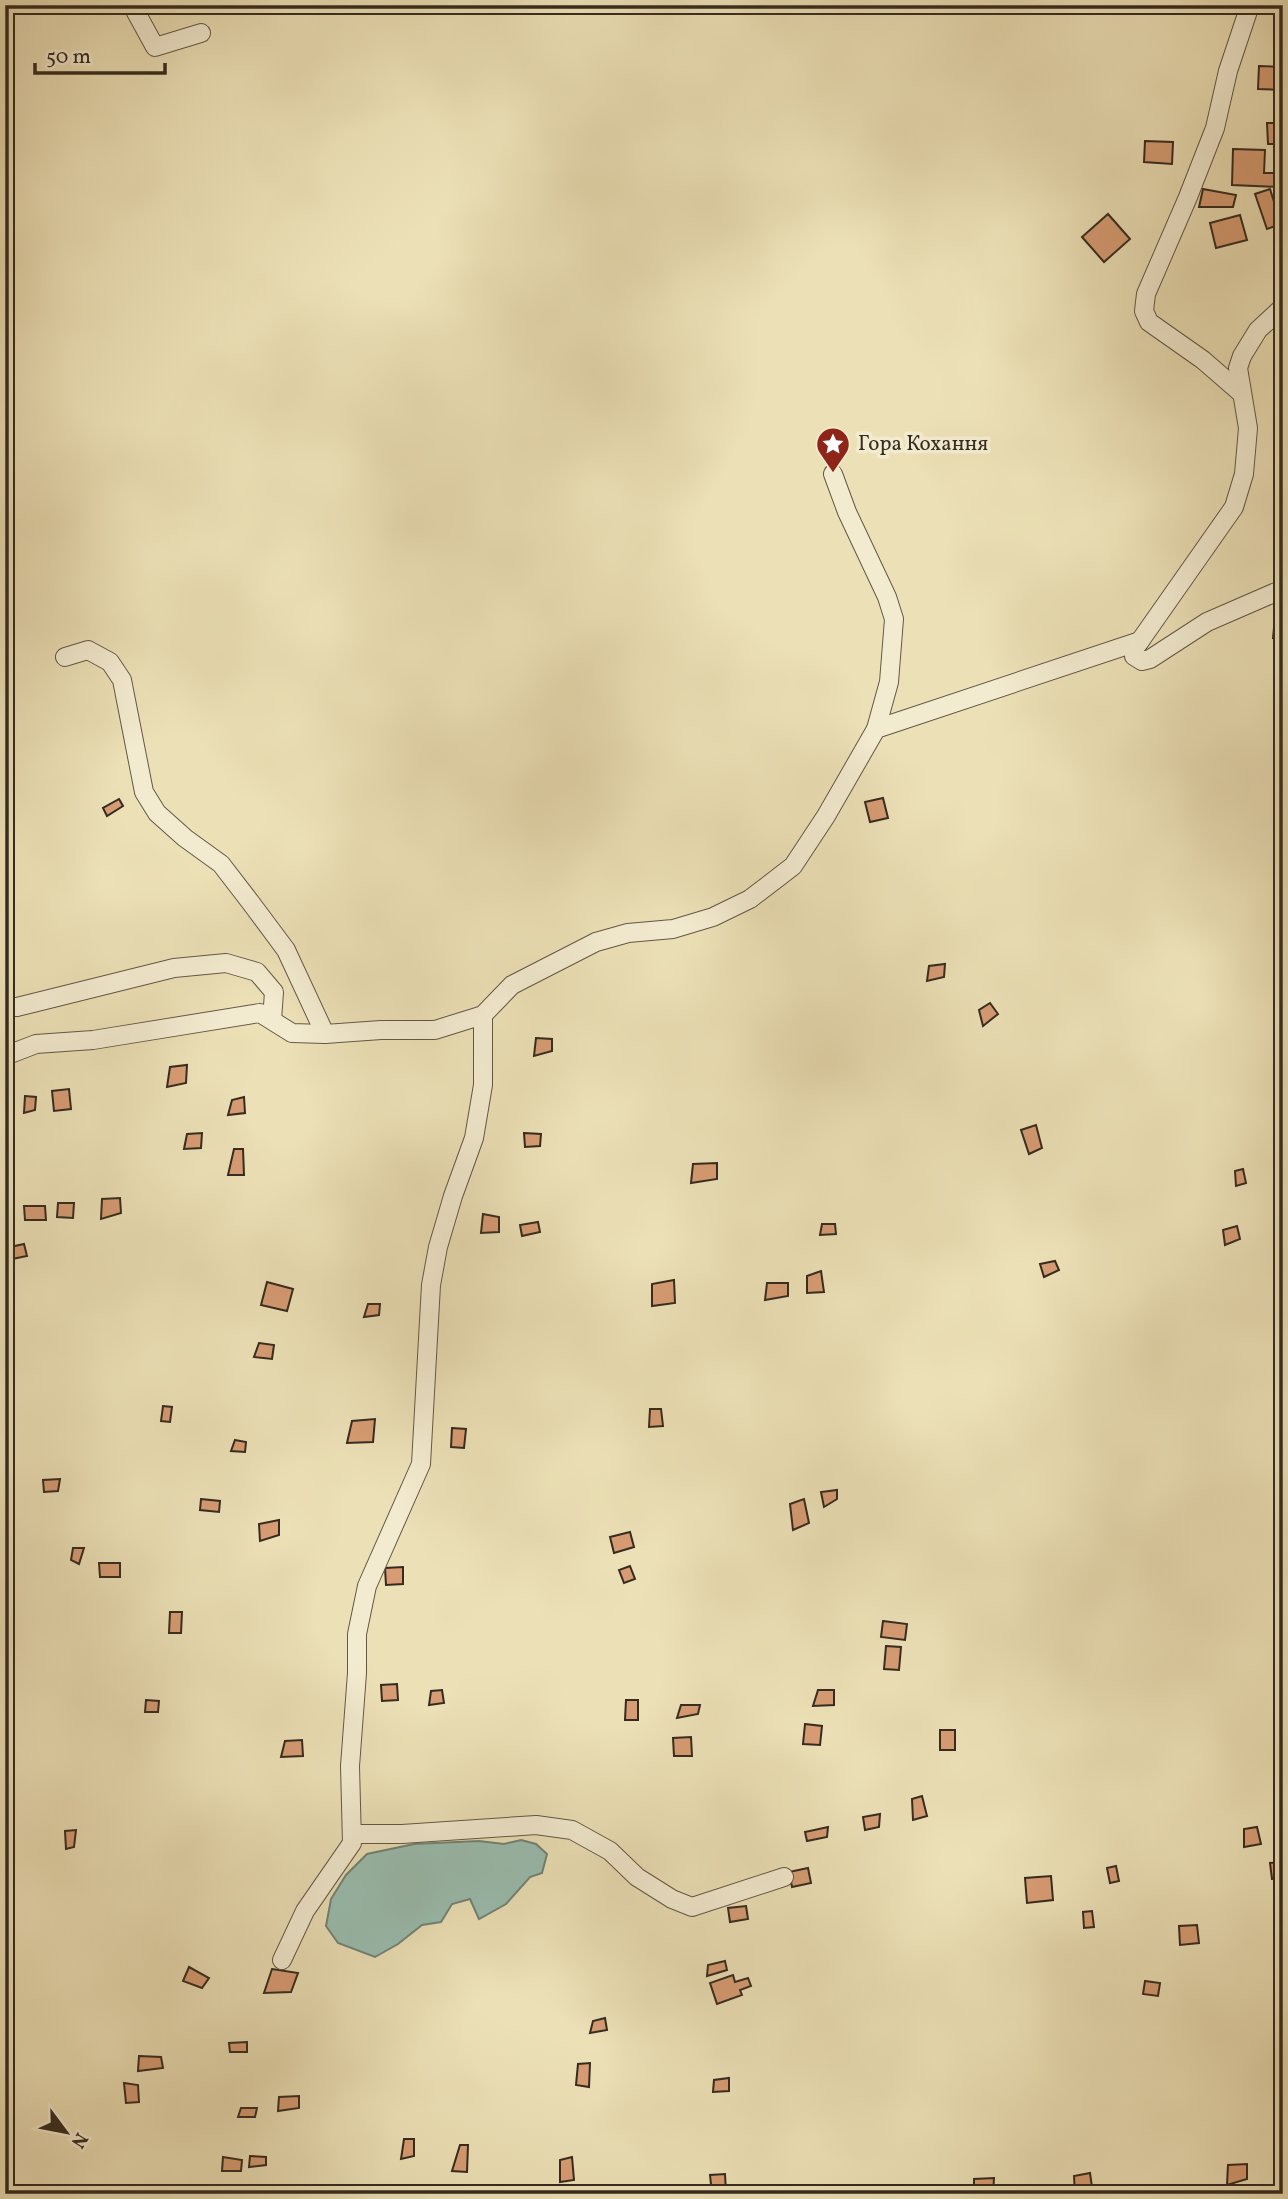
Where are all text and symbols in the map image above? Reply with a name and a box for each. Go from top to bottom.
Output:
scale bar [35,32,164,76]
text: 50 m [46,43,91,72]
place icon: Гора Кохання [814,425,852,474]
place label: Гора Кохання [858,430,988,459]
north arrow [32,2098,102,2168]
text: N [64,2127,93,2153]

